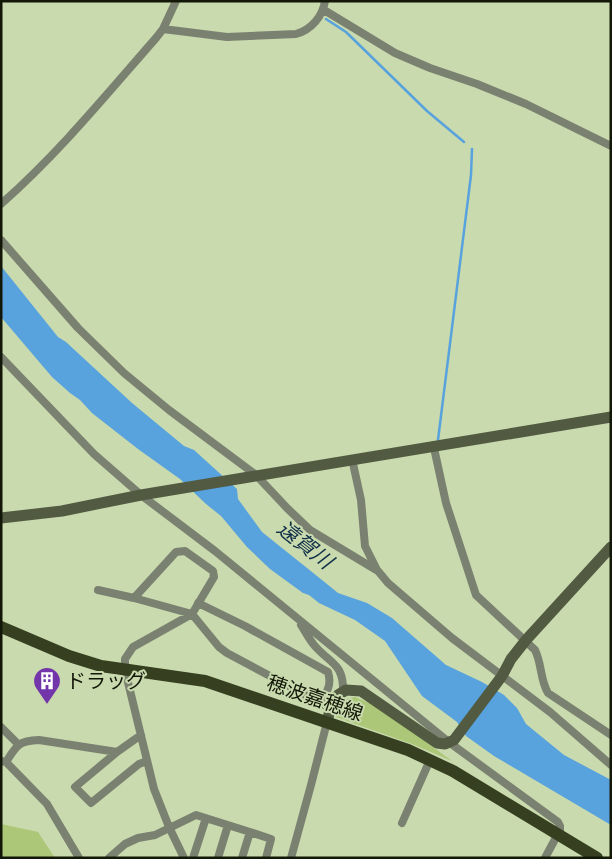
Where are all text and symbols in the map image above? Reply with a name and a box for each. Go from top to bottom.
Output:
water label: 遠賀川 [271,514,341,577]
building icon: ドラッグ [32,666,62,705]
place label: ドラッグ [66,667,146,696]
street label: 穂波嘉穂線 [263,668,367,728]

